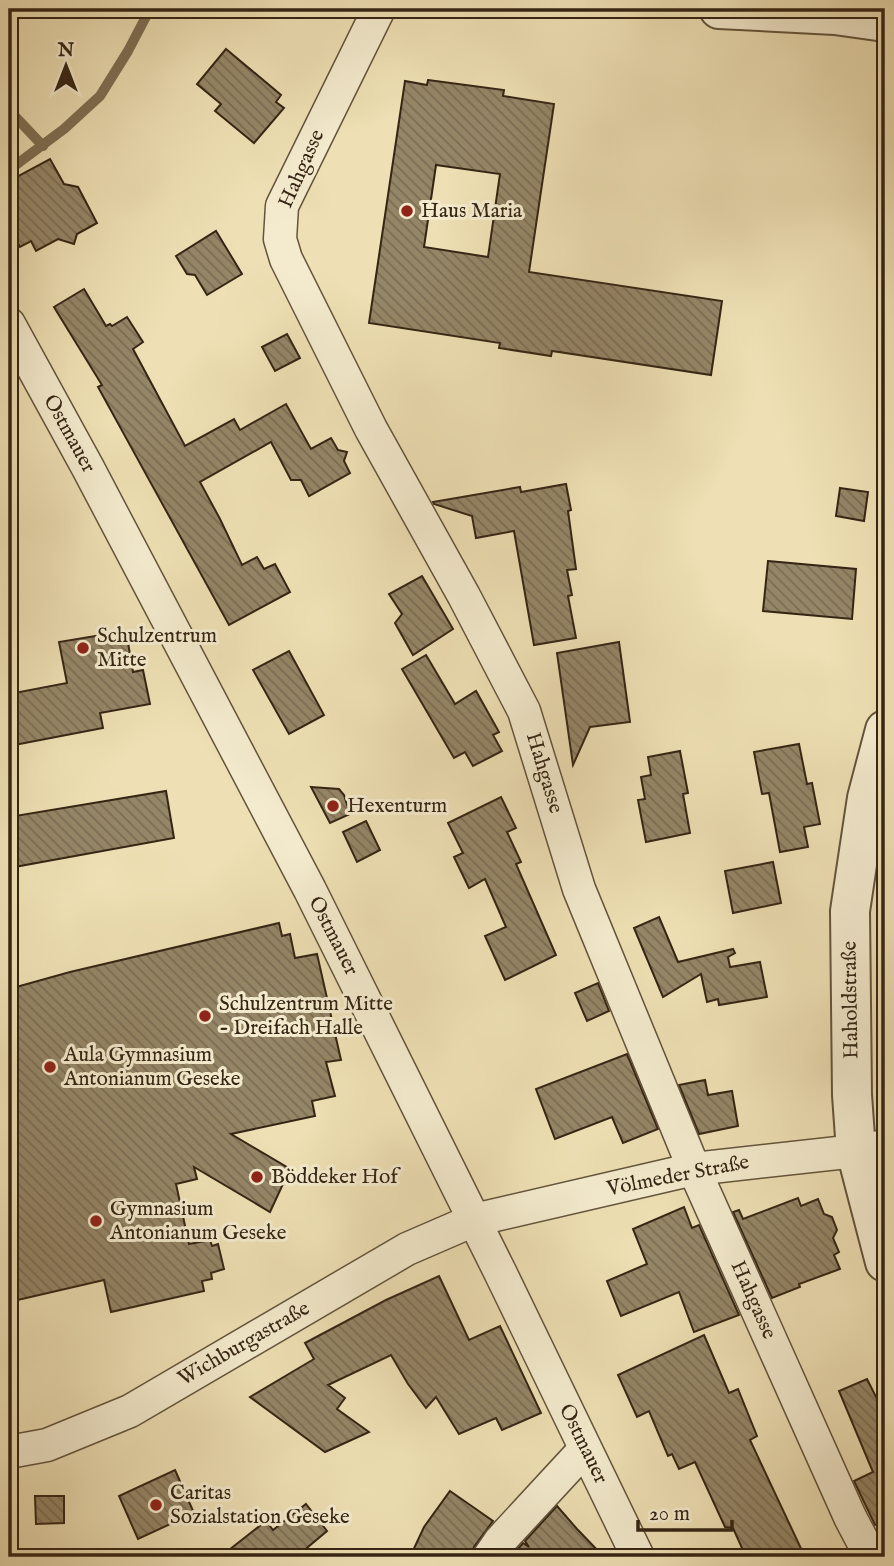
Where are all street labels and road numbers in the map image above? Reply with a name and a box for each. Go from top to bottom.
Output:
street label: Hahgasse [273,125,331,212]
street label: Ostmauer [36,390,102,478]
street label: Hahgasse [519,729,569,817]
street label: Ostmauer [302,892,365,980]
street label: Haholdstraße [836,940,866,1059]
street label: Völmeder Straße [604,1149,752,1203]
street label: Hahgasse [724,1257,782,1344]
street label: Wichburgastraße [173,1295,315,1393]
street label: Ostmauer [552,1400,614,1489]

